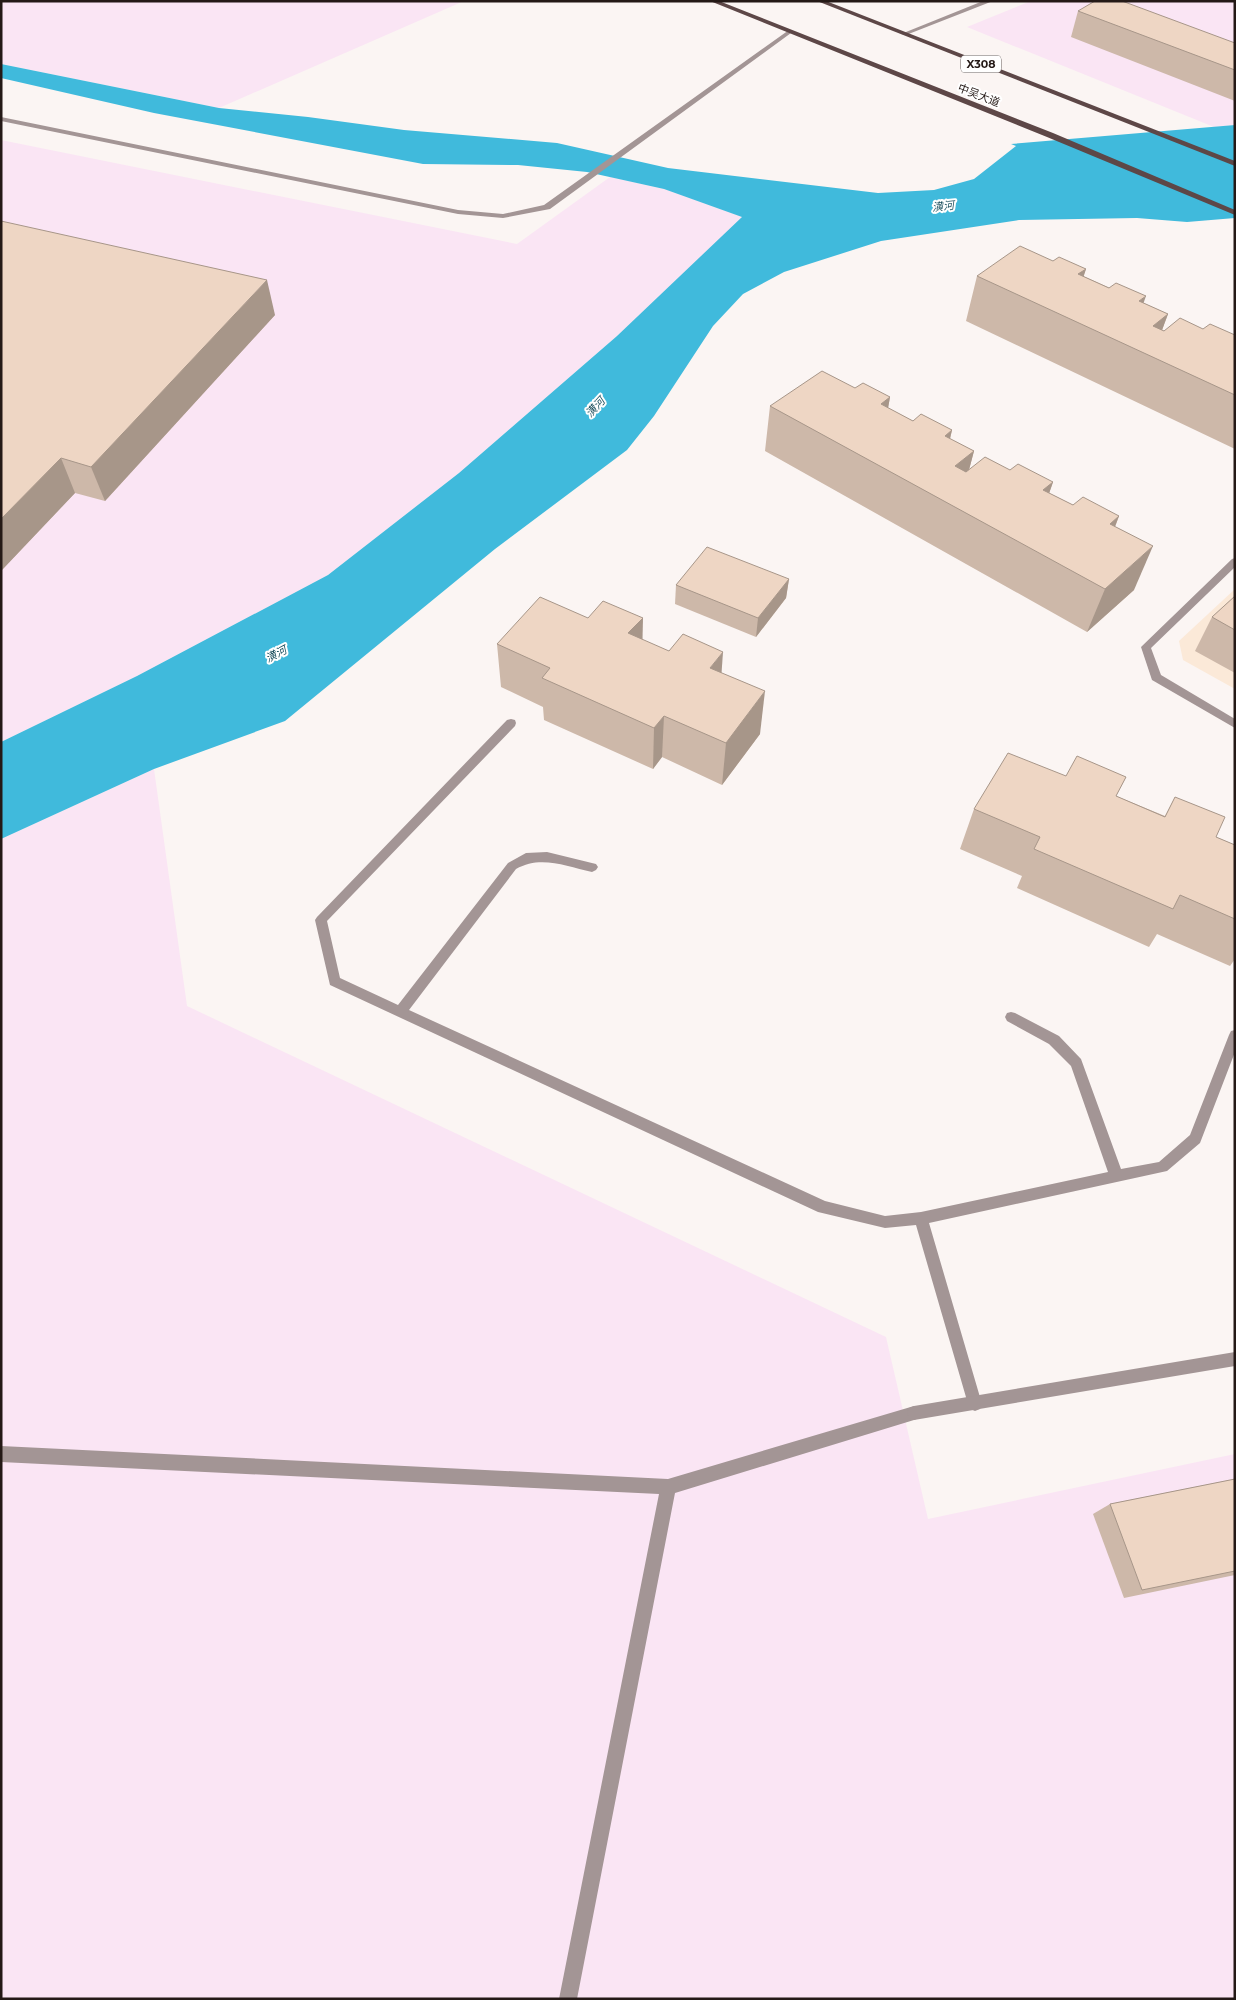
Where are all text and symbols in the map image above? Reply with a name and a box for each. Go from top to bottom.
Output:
road number: X308 [961,56,1001,72]
street label: 中吴大道 [956,81,1002,109]
water label: 潢河 [931,198,957,214]
water label: 潢河 [582,393,609,420]
water label: 潢河 [263,642,291,665]

